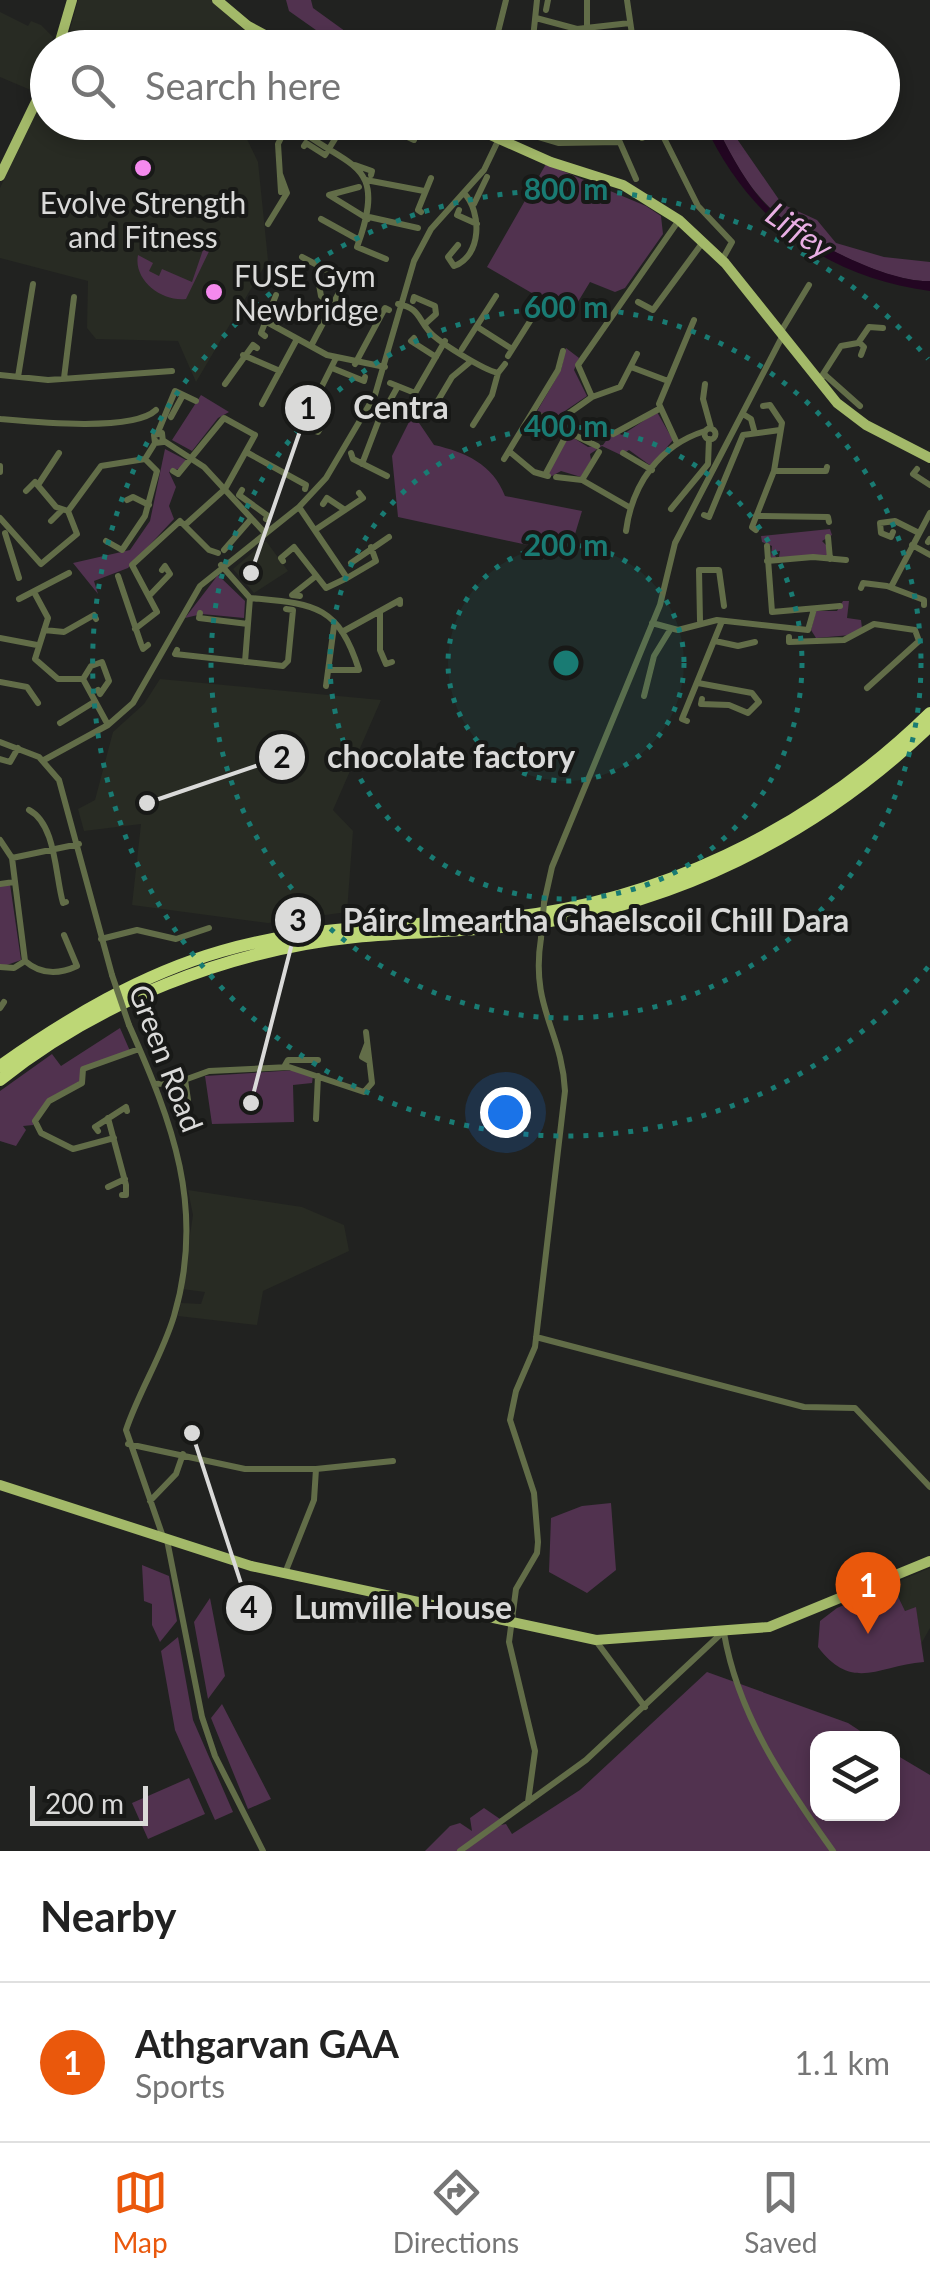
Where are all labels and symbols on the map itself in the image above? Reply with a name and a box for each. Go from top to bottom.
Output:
marker: Evolve Strength and Fitness [132,157,154,179]
text: 800 m [524,170,608,206]
place label: Evolve Strength and Fitness [40,184,246,254]
water label: Liffey [759,193,841,267]
place label: FUSE Gym Newbridge [234,257,379,327]
marker: FUSE Gym Newbridge [203,281,225,303]
text: 600 m [524,288,608,324]
callout: Centra [283,377,469,439]
text: Centra [353,387,449,426]
text: 1 [299,389,317,425]
text: 400 m [524,407,608,443]
text: 200 m [524,526,608,562]
centre of rings [548,645,584,681]
callout: chocolate factory [257,726,595,788]
text: chocolate factory [327,736,575,775]
text: 2 [273,738,291,774]
callout: Páirc Imeartha Ghaelscoil Chill Dara [273,889,870,951]
text: Páirc Imeartha Ghaelscoil Chill Dara [343,900,849,939]
text: 3 [289,901,307,937]
street label: Green Road [122,979,212,1137]
your location [480,1087,531,1138]
pin: 1 [836,1552,900,1634]
callout: Lumville House [224,1577,532,1639]
text: Lumville House [294,1587,512,1626]
text: 4 [240,1588,258,1624]
scale bar [30,1781,148,1826]

